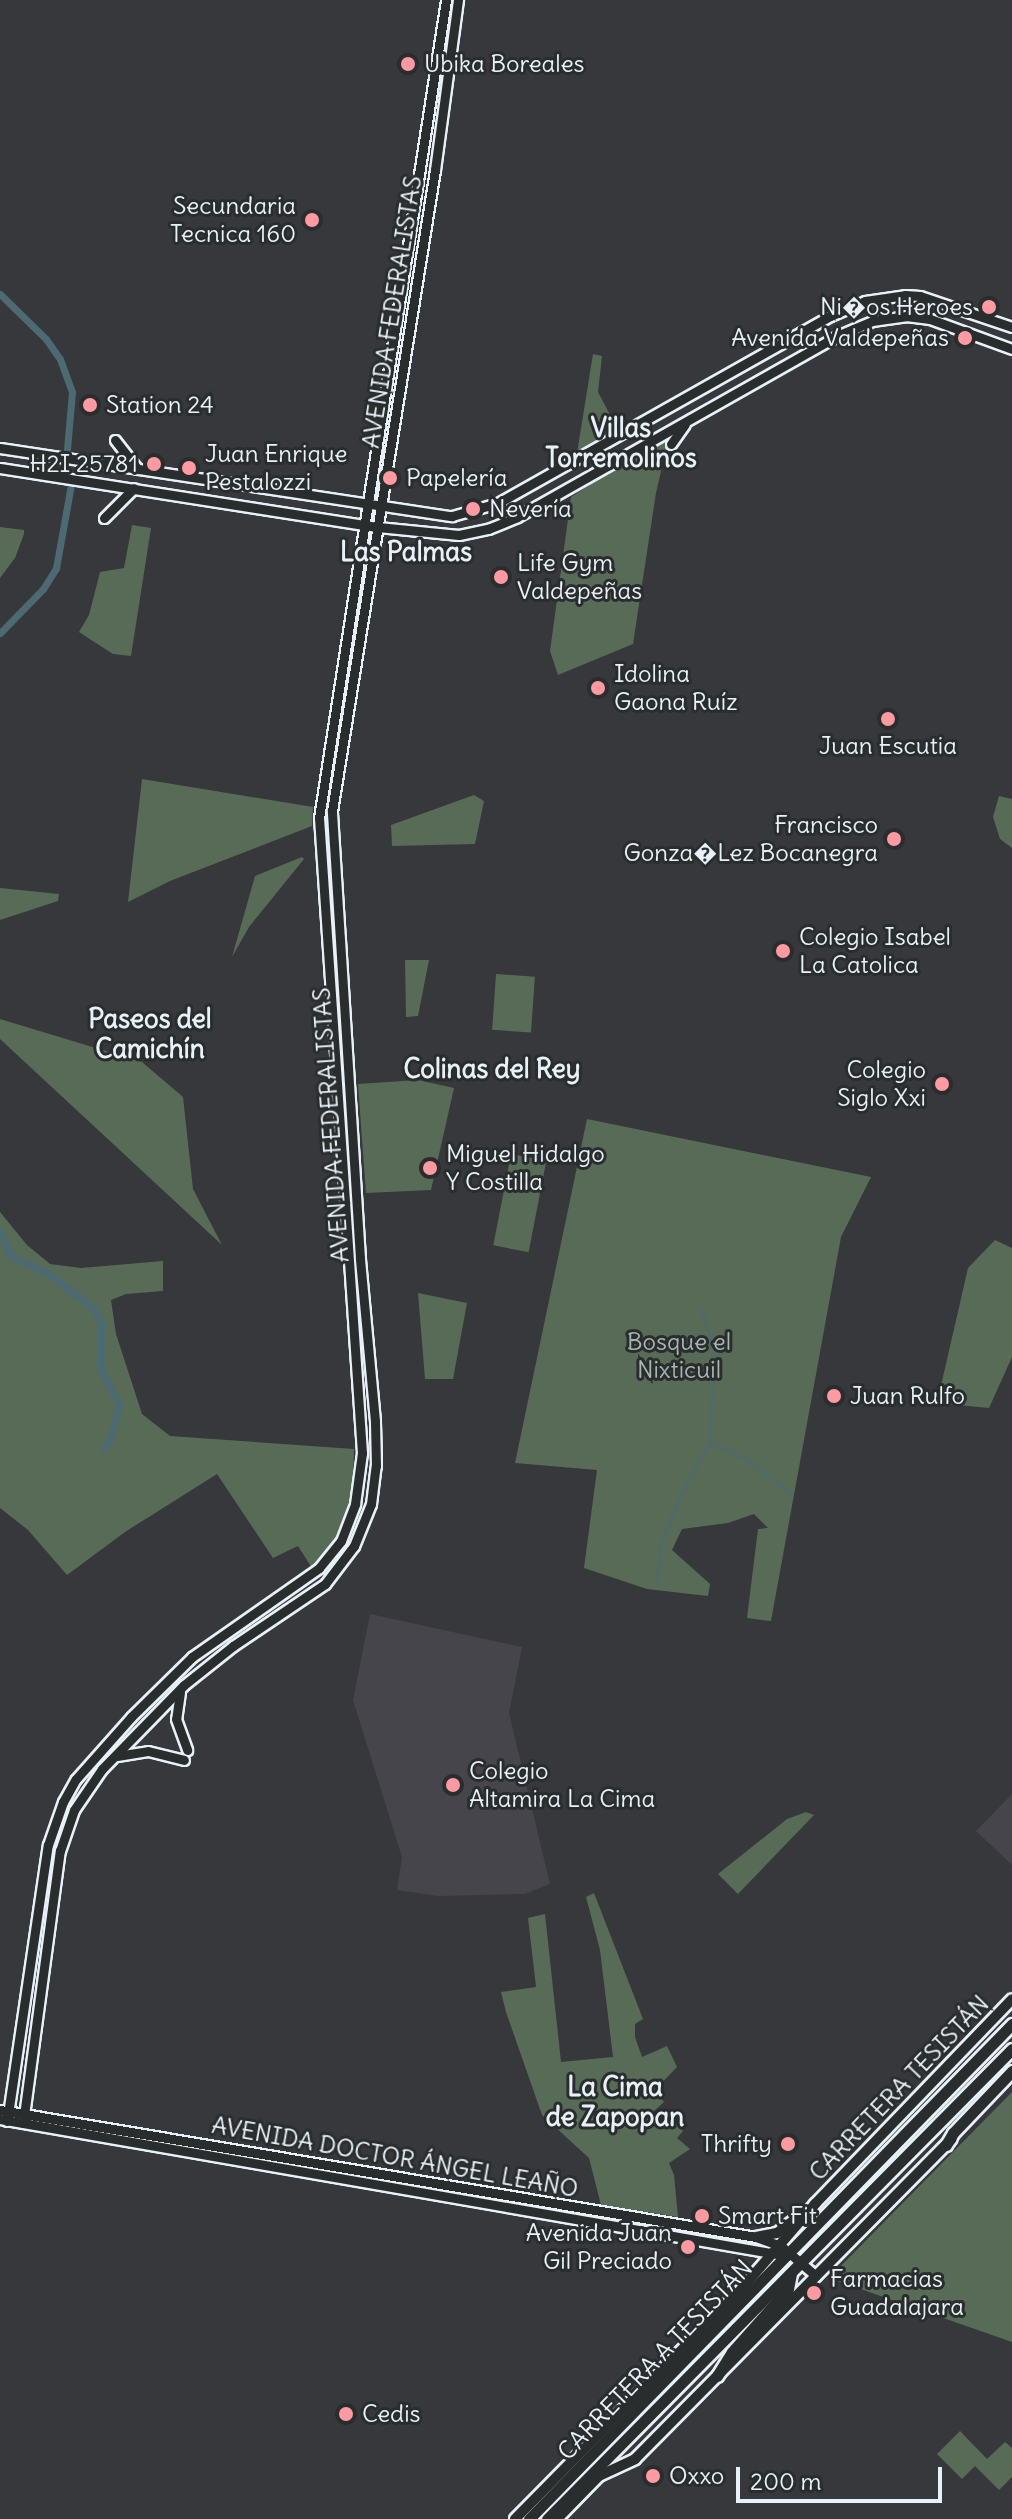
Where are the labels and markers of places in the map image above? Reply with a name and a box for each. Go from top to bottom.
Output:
place label: Ubika Boreales [424,50,585,78]
marker: Ubika Boreales [399,55,417,73]
place label: Secundaria Tecnica 160 [170,192,296,248]
marker: Secundaria Tecnica 160 [303,211,321,229]
place label: Ni�os Heroes [820,293,973,321]
marker: Ni�os Heroes [980,298,998,316]
place label: Avenida Valdepeñas [731,324,949,352]
marker: Avenida Valdepeñas [956,329,974,347]
place label: Station 24 [106,391,214,419]
marker: Station 24 [81,396,99,414]
place label: Juan Enrique Pestalozzi [205,440,348,496]
place label: H2I 25781 [29,450,138,478]
marker: H2I 25781 [145,455,163,473]
marker: Juan Enrique Pestalozzi [180,459,198,477]
place label: Papelería [406,464,507,492]
marker: Papelería [381,469,399,487]
place label: Nevería [489,495,572,523]
marker: Nevería [464,500,482,518]
place label: Life Gym Valdepeñas [517,549,642,605]
marker: Life Gym Valdepeñas [492,568,510,586]
place label: Idolina Gaona Ruíz [614,660,738,716]
marker: Idolina Gaona Ruíz [589,679,607,697]
marker: Juan Escutia [879,710,897,728]
place label: Juan Escutia [819,732,957,760]
place label: Francisco Gonza�Lez Bocanegra [623,811,878,867]
marker: Francisco Gonza�Lez Bocanegra [885,830,903,848]
place label: Colegio Isabel La Catolica [799,923,951,979]
marker: Colegio Isabel La Catolica [774,942,792,960]
place label: Colegio Siglo Xxi [837,1056,926,1112]
marker: Colegio Siglo Xxi [933,1075,951,1093]
place label: Miguel Hidalgo Y Costilla [446,1140,605,1196]
marker: Miguel Hidalgo Y Costilla [421,1159,439,1177]
place label: Juan Rulfo [850,1382,965,1410]
marker: Juan Rulfo [825,1387,843,1405]
place label: Colegio Altamira La Cima [469,1757,655,1813]
marker: Colegio Altamira La Cima [444,1776,462,1794]
place label: Thrifty [701,2130,772,2158]
marker: Thrifty [779,2135,797,2153]
place label: Smart Fit [718,2202,817,2230]
marker: Smart Fit [693,2207,711,2225]
place label: Avenida Juan Gil Preciado [526,2219,672,2275]
marker: Avenida Juan Gil Preciado [679,2238,697,2256]
place label: Farmacias Guadalajara [830,2265,964,2321]
marker: Farmacias Guadalajara [805,2284,823,2302]
place label: Cedis [362,2400,421,2428]
marker: Cedis [337,2405,355,2423]
place label: Oxxo [669,2462,724,2490]
marker: Oxxo [644,2467,662,2485]

